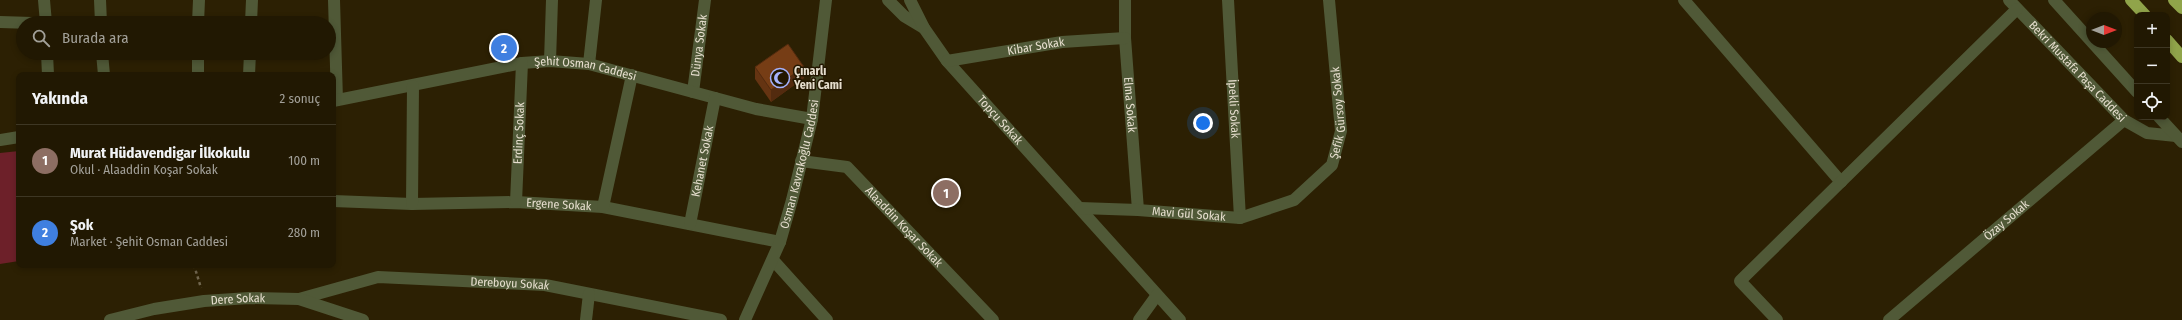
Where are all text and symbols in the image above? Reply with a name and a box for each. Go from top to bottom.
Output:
north arrow [2086,12,2122,48]
map controls [2134,12,2170,120]
button: + [2134,12,2170,48]
street label: Dünya Sokak [688,13,710,77]
search box [16,16,336,60]
street label: Bekri Mustafa Paşa Caddesi [2026,18,2129,125]
icon: search [30,27,52,49]
text: Burada ara [62,29,129,47]
pin: 2 [491,33,517,63]
street label: Kibar Sokak [1006,35,1066,58]
button: − [2134,48,2170,84]
street label: Şehit Osman Caddesi [534,54,638,83]
place label: Çınarlı Yeni Cami [793,64,842,92]
street label: Şefik Gürsoy Sokak [1327,66,1348,160]
mosque icon: Çınarlı Yeni Cami [769,67,791,89]
street label: Elma Sokak [1121,76,1139,134]
street label: İpekli Sokak [1225,79,1243,139]
button: locate [2134,84,2170,120]
text: Yakında [32,88,88,109]
text: 2 sonuç [280,91,320,106]
street label: Topçu Sokak [975,93,1026,148]
street label: Osman Kavrakoğlu Caddesi [777,99,821,230]
street label: Erdinç Sokak [511,101,527,164]
your location [1193,113,1213,133]
street label: Kehanet Sokak [689,124,716,198]
text: Murat Hüdavendigar İlkokulu [70,144,250,162]
text: 1 [42,153,48,168]
text: 100 m [288,153,320,168]
text: Okul · Alaaddin Koşar Sokak [70,162,218,177]
pin: 1 [933,178,959,208]
street label: Alaaddin Koşar Sokak [862,184,946,270]
street label: Ergene Sokak [526,196,592,213]
street label: Özay Sokak [1979,197,2032,243]
street label: Mavi Gül Sokak [1151,204,1227,224]
text: Şok [70,216,93,234]
text: 2 [42,225,48,240]
text: 280 m [288,225,320,240]
text: Market · Şehit Osman Caddesi [70,234,228,249]
street label: Dereboyu Sokak [470,274,551,293]
street label: Dere Sokak [210,291,266,308]

